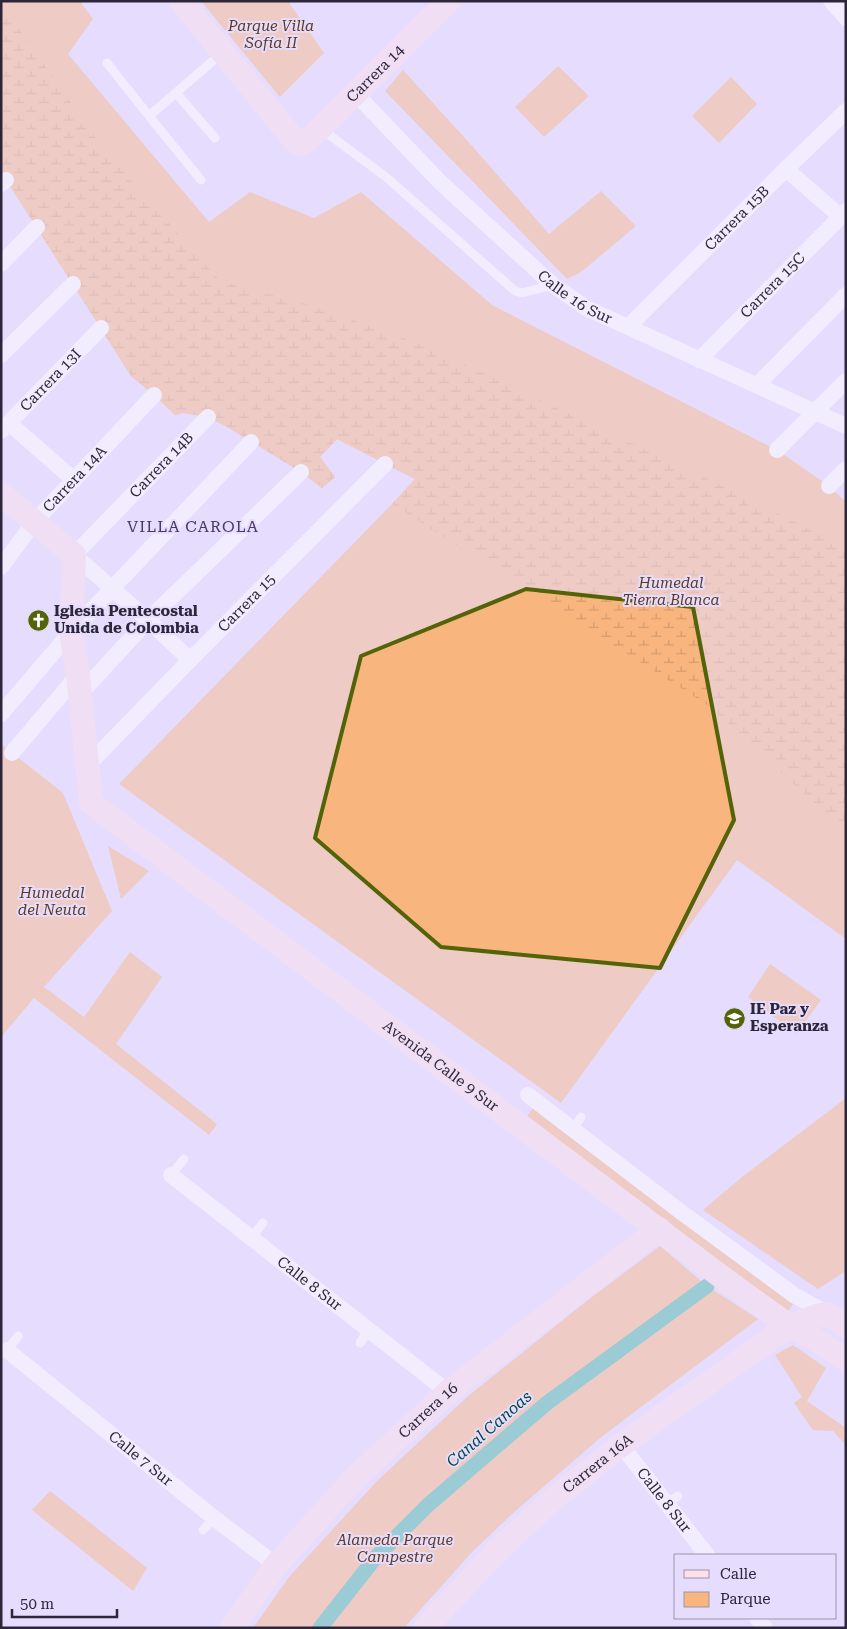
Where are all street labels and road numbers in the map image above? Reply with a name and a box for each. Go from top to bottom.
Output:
street label: Carrera 14 [343,41,409,106]
street label: Carrera 15B [701,182,773,254]
street label: Carrera 15C [737,249,809,322]
street label: Calle 16 Sur [534,266,615,328]
street label: Carrera 13I [16,345,85,415]
street label: Carrera 14B [126,429,197,501]
street label: Carrera 14A [39,442,111,516]
street label: Carrera 15 [214,571,279,636]
street label: Avenida Calle 9 Sur [379,1017,502,1115]
street label: Calle 8 Sur [274,1253,346,1314]
street label: Carrera 16 [395,1379,461,1442]
street label: Calle 7 Sur [105,1427,176,1490]
street label: Carrera 16A [559,1430,637,1497]
street label: Calle 8 Sur [633,1464,695,1536]

